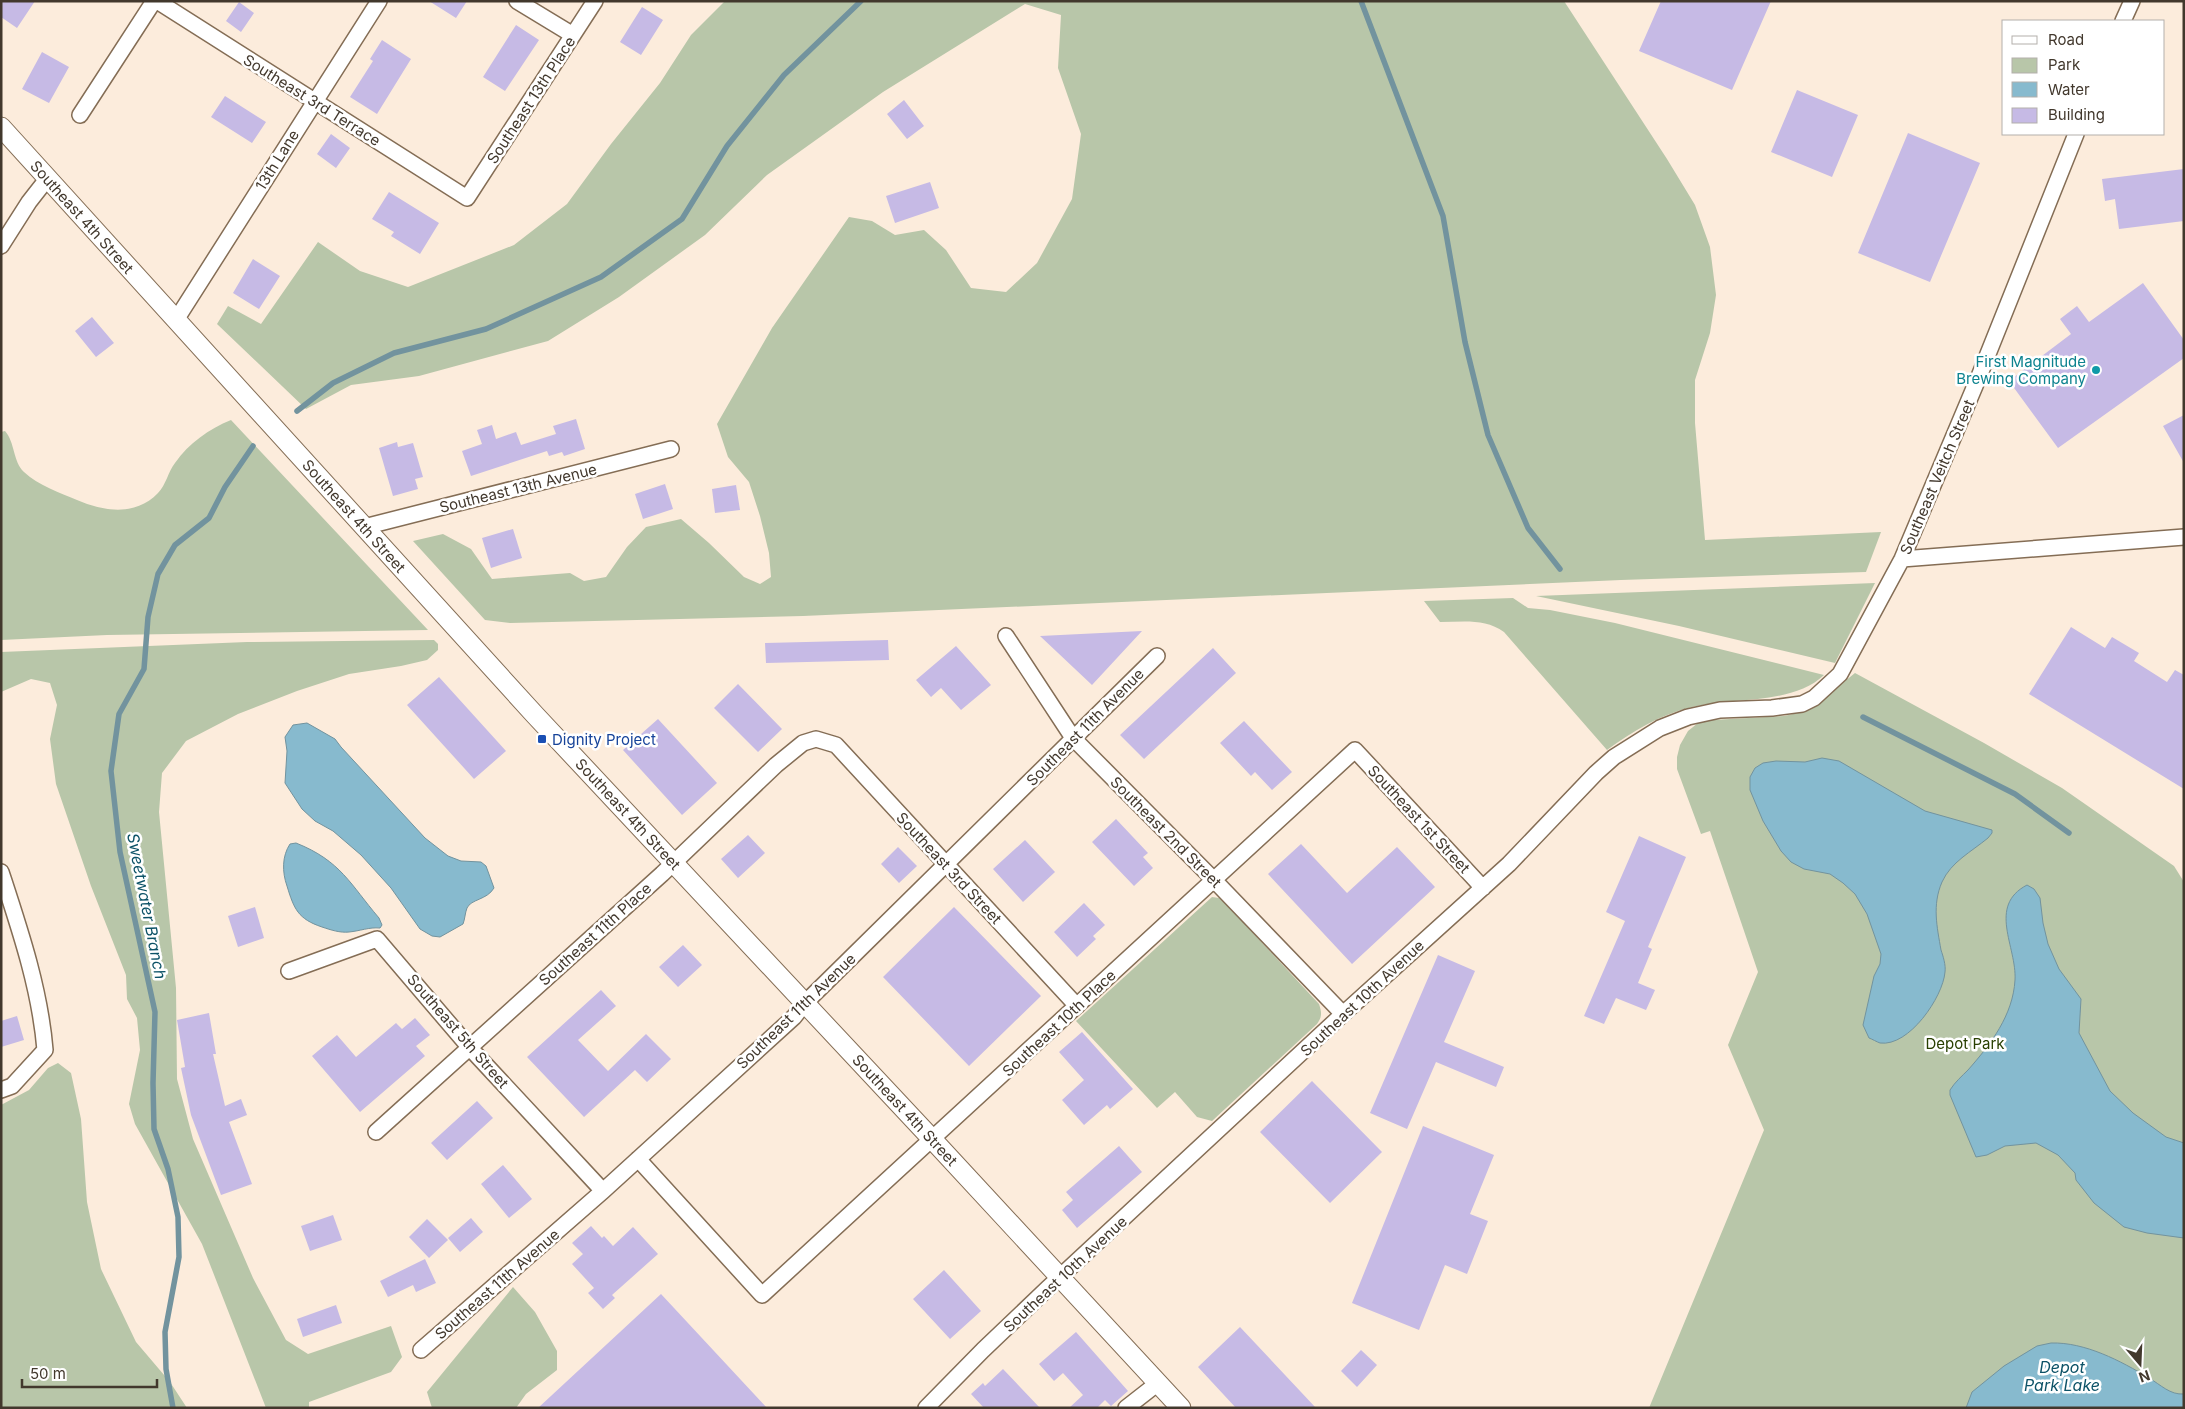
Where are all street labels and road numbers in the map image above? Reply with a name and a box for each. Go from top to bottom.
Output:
street label: Southeast 13th Place [483,33,579,167]
street label: Southeast 3rd Terrace [240,50,384,150]
street label: 13th Lane [251,126,303,194]
street label: Southeast 4th Street [26,157,138,278]
street label: Southeast Veitch Street [1896,397,1978,557]
street label: Southeast 4th Street [298,456,410,577]
street label: Southeast 13th Avenue [437,459,599,517]
street label: Southeast 11th Avenue [1022,664,1148,790]
street label: Southeast 4th Street [571,754,685,874]
street label: Southeast 1st Street [1364,761,1474,877]
street label: Southeast 2nd Street [1106,772,1226,892]
street label: Southeast 3rd Street [892,808,1006,928]
street label: Southeast 11th Place [535,878,655,990]
street label: Southeast 10th Avenue [1296,936,1428,1060]
street label: Southeast 11th Avenue [732,949,860,1073]
street label: Southeast 10th Place [998,965,1120,1081]
street label: Southeast 5th Street [403,970,513,1092]
street label: Southeast 4th Street [848,1050,962,1170]
street label: Southeast 10th Avenue [999,1212,1131,1336]
street label: Southeast 11th Avenue [431,1225,563,1343]

